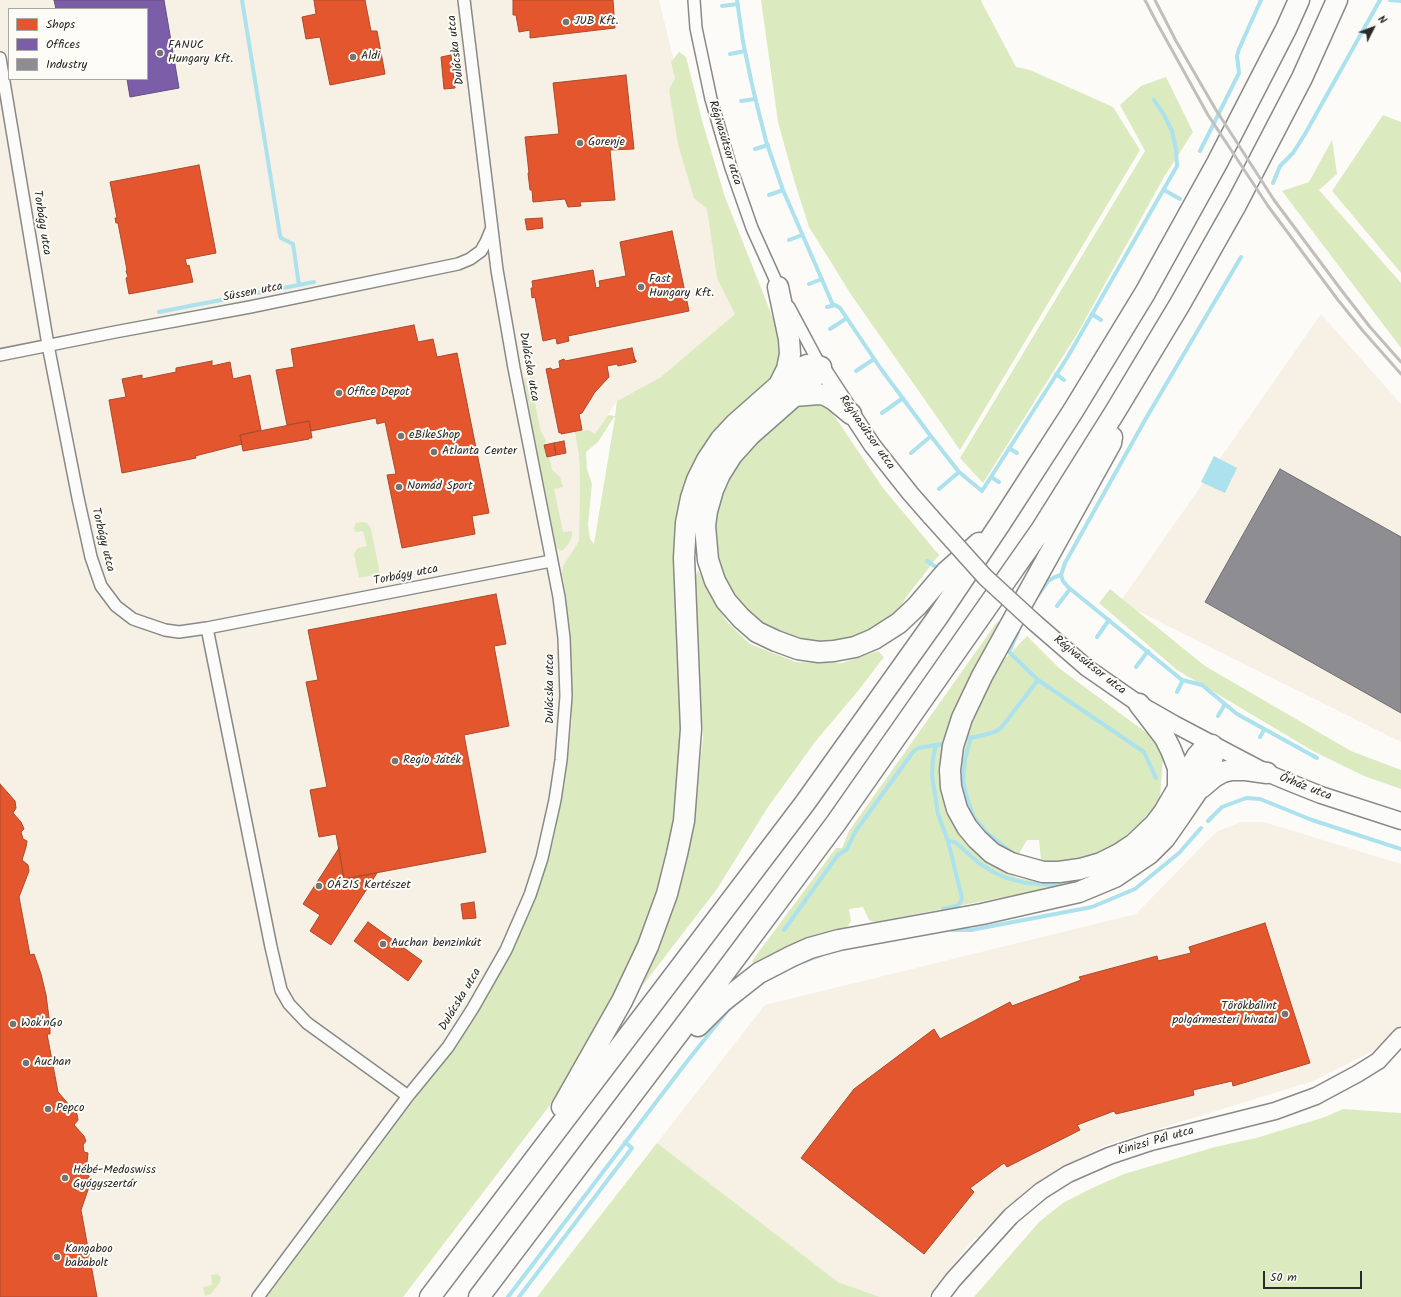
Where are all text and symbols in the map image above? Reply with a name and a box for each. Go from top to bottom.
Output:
legend [8,8,148,80]
north arrow [1353,8,1393,48]
text: N [1373,11,1391,29]
street label: Dulácska utca [446,14,468,86]
text: Shops [46,15,75,34]
place label: JUB Kft. [574,15,618,29]
marker: JUB Kft. [561,17,571,27]
text: Offices [46,35,80,54]
place label: FANUC Hungary Kft. [168,39,233,67]
marker: FANUC Hungary Kft. [155,48,165,58]
place label: Aldi [361,50,380,64]
marker: Aldi [348,52,358,62]
text: Industry [46,55,87,74]
street label: Régivasútsor utca [704,99,744,187]
place label: Gorenje [588,136,625,150]
marker: Gorenje [575,138,585,148]
street label: Torbágy utca [29,190,53,256]
place label: Fast Hungary Kft. [649,273,714,301]
street label: Süssen utca [222,280,284,306]
marker: Fast Hungary Kft. [636,282,646,292]
street label: Dulácska utca [515,331,541,403]
place label: Office Depot [347,386,410,400]
marker: Office Depot [334,388,344,398]
street label: Régivasútsor utca [835,393,897,473]
place label: eBikeShop [409,429,460,443]
marker: eBikeShop [396,431,406,441]
place label: Atlanta Center [442,445,517,459]
marker: Atlanta Center [429,447,439,457]
place label: Nomád Sport [407,480,473,494]
marker: Nomád Sport [394,482,404,492]
street label: Torbágy utca [87,507,117,573]
street label: Torbágy utca [373,563,439,589]
street label: Régivasútsor utca [1050,633,1128,699]
street label: Dulácska utca [544,654,558,724]
place label: Regio Játék [403,754,461,768]
marker: Regio Játék [390,756,400,766]
street label: Őrház utca [1277,771,1333,805]
place label: OÁZIS Kertészet [327,879,411,893]
marker: OÁZIS Kertészet [314,881,324,891]
place label: Auchan benzinkút [391,937,481,951]
marker: Auchan benzinkút [378,939,388,949]
street label: Dulácska utca [437,966,485,1034]
place label: Törökbálint polgármesteri hivatal [1173,1000,1277,1028]
marker: Törökbálint polgármesteri hivatal [1280,1009,1290,1019]
place label: Wok'nGo [21,1017,62,1031]
marker: Wok'nGo [8,1019,18,1029]
place label: Auchan [34,1056,71,1070]
marker: Auchan [21,1058,31,1068]
place label: Pepco [56,1102,84,1116]
marker: Pepco [43,1104,53,1114]
street label: Kinizsi Pál utca [1116,1124,1196,1160]
place label: Hébé-Medoswiss Gyógyszertár [73,1164,156,1192]
marker: Hébé-Medoswiss Gyógyszertár [60,1173,70,1183]
place label: Kangaboo bababolt [65,1243,113,1271]
marker: Kangaboo bababolt [52,1252,62,1262]
scale bar [1265,1263,1364,1289]
text: 50 m [1270,1268,1297,1287]

